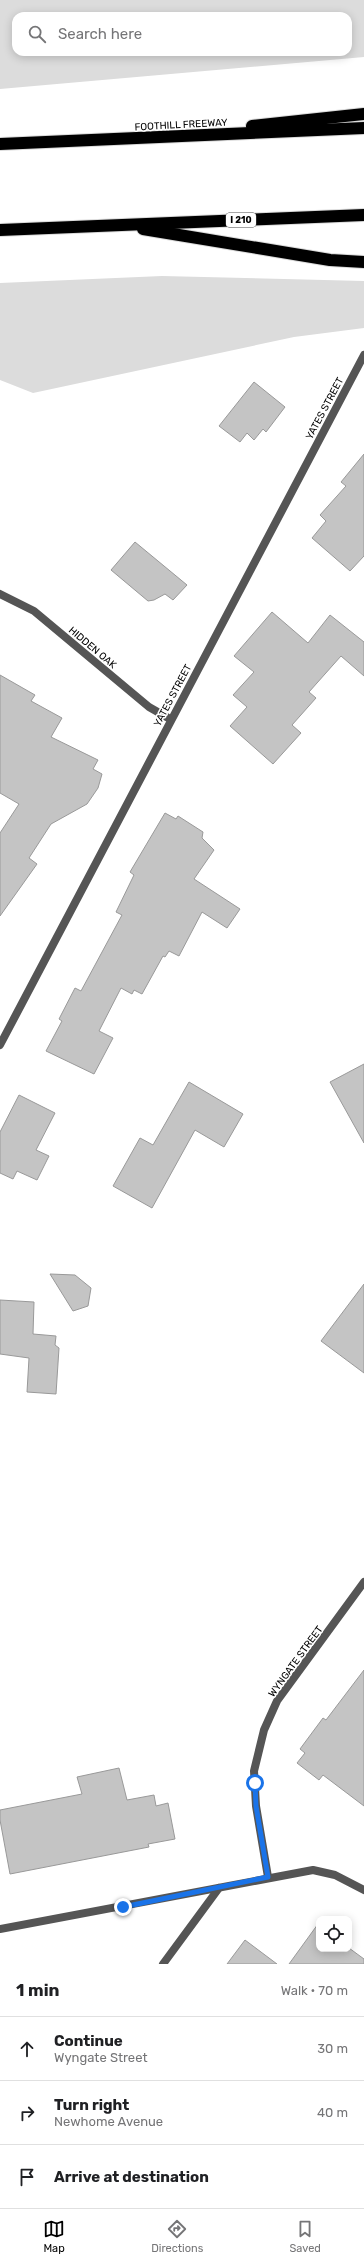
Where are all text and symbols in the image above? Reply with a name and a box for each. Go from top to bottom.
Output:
search box [12,12,352,56]
icon: search [26,23,48,45]
text: Search here [58,25,142,43]
street label: FOOTHILL FREEWAY [134,117,228,133]
road number: I 210 [226,213,256,227]
street label: YATES STREET [303,375,346,442]
street label: HIDDEN OAK [66,624,119,671]
street label: YATES STREET [151,662,194,729]
street label: WYNGATE STREET [266,1624,326,1699]
route start [246,1774,264,1792]
route end [114,1898,132,1916]
map controls [316,1916,352,1952]
button: locate [316,1916,352,1952]
text: 1 min [16,1980,59,2000]
text: Walk · 70 m [281,1983,348,1998]
text: Continue [54,2032,123,2050]
icon: ahead [16,2038,38,2060]
text: 30 m [317,2041,348,2056]
text: Wyngate Street [54,2050,147,2065]
text: Turn right [54,2096,129,2114]
icon: right [16,2102,38,2124]
text: 40 m [317,2105,348,2120]
text: Newhome Avenue [54,2114,163,2129]
icon: arrive [16,2166,38,2188]
text: Arrive at destination [54,2168,209,2186]
tab: Map [43,2218,65,2255]
tab: Directions [151,2218,203,2255]
tab: Saved [290,2218,321,2255]

